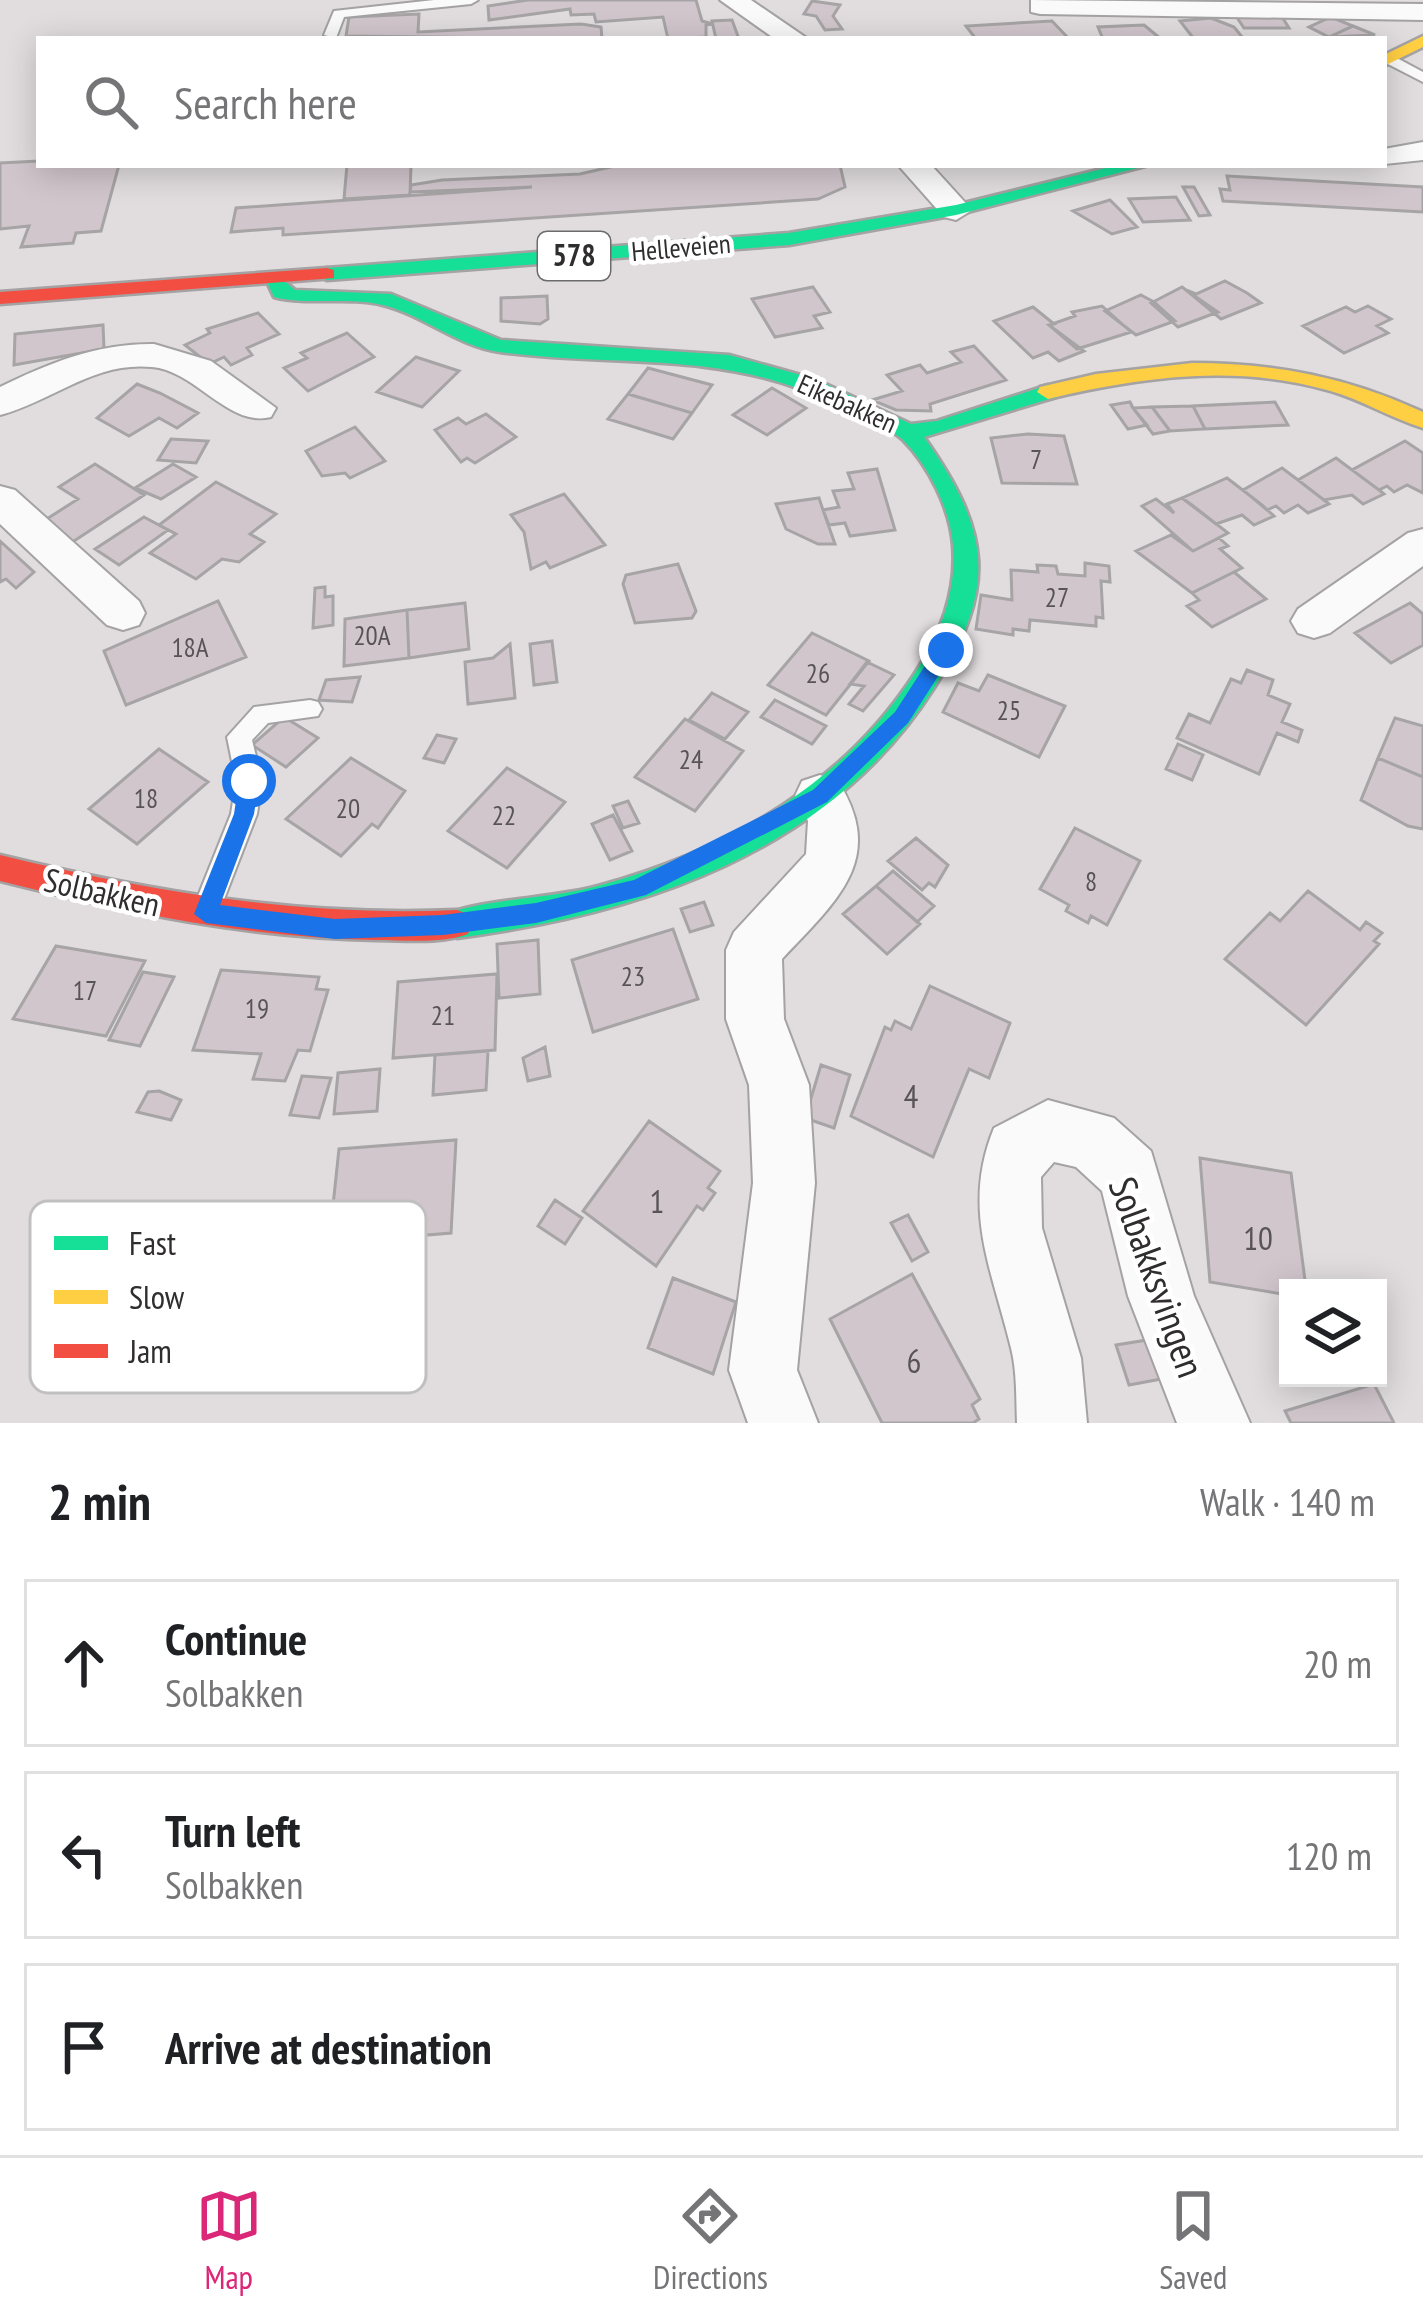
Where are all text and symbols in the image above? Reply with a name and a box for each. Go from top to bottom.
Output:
search box [36,36,1387,168]
icon: search [78,69,144,135]
text: Search here [174,73,357,131]
street label: Helleveien [630,226,732,268]
road number: 578 [538,232,610,280]
street label: Eikebakken [793,366,902,440]
house number: 7 [1030,442,1042,476]
house number: 27 [1045,580,1069,614]
house number: 20A [353,618,391,652]
route end [919,623,973,677]
house number: 18A [171,630,209,664]
house number: 26 [806,656,830,690]
house number: 25 [997,693,1021,727]
house number: 24 [679,742,703,776]
route start [222,754,276,808]
house number: 18 [134,781,158,815]
house number: 20 [336,791,360,825]
house number: 22 [492,798,516,832]
street label: Solbakken [40,857,164,926]
house number: 8 [1085,864,1097,898]
house number: 23 [621,959,645,993]
house number: 17 [73,973,97,1007]
house number: 19 [245,991,269,1025]
house number: 21 [431,998,455,1032]
house number: 4 [904,1074,919,1117]
street label: Solbakksvingen [1098,1170,1217,1384]
house number: 1 [650,1179,664,1222]
legend [30,1201,426,1393]
house number: 10 [1243,1216,1273,1259]
text: Fast [129,1221,176,1264]
text: Slow [129,1275,185,1318]
map controls [1279,1279,1387,1387]
button: layers [1279,1279,1387,1387]
text: Jam [128,1329,172,1372]
house number: 6 [907,1339,921,1382]
text: 2 min [48,1468,151,1534]
text: Walk · 140 m [1200,1476,1375,1527]
text: Continue [165,1609,307,1667]
icon: ahead [51,1630,117,1696]
text: 20 m [1303,1638,1372,1689]
text: Solbakken [165,1667,303,1718]
text: Turn left [165,1801,300,1859]
icon: left [51,1822,117,1888]
text: 120 m [1286,1830,1372,1881]
text: Solbakken [165,1859,303,1910]
icon: arrive [51,2014,117,2080]
text: Arrive at destination [165,2018,492,2076]
tab: Map [196,2183,262,2298]
tab: Directions [653,2183,768,2298]
tab: Saved [1159,2183,1227,2298]

